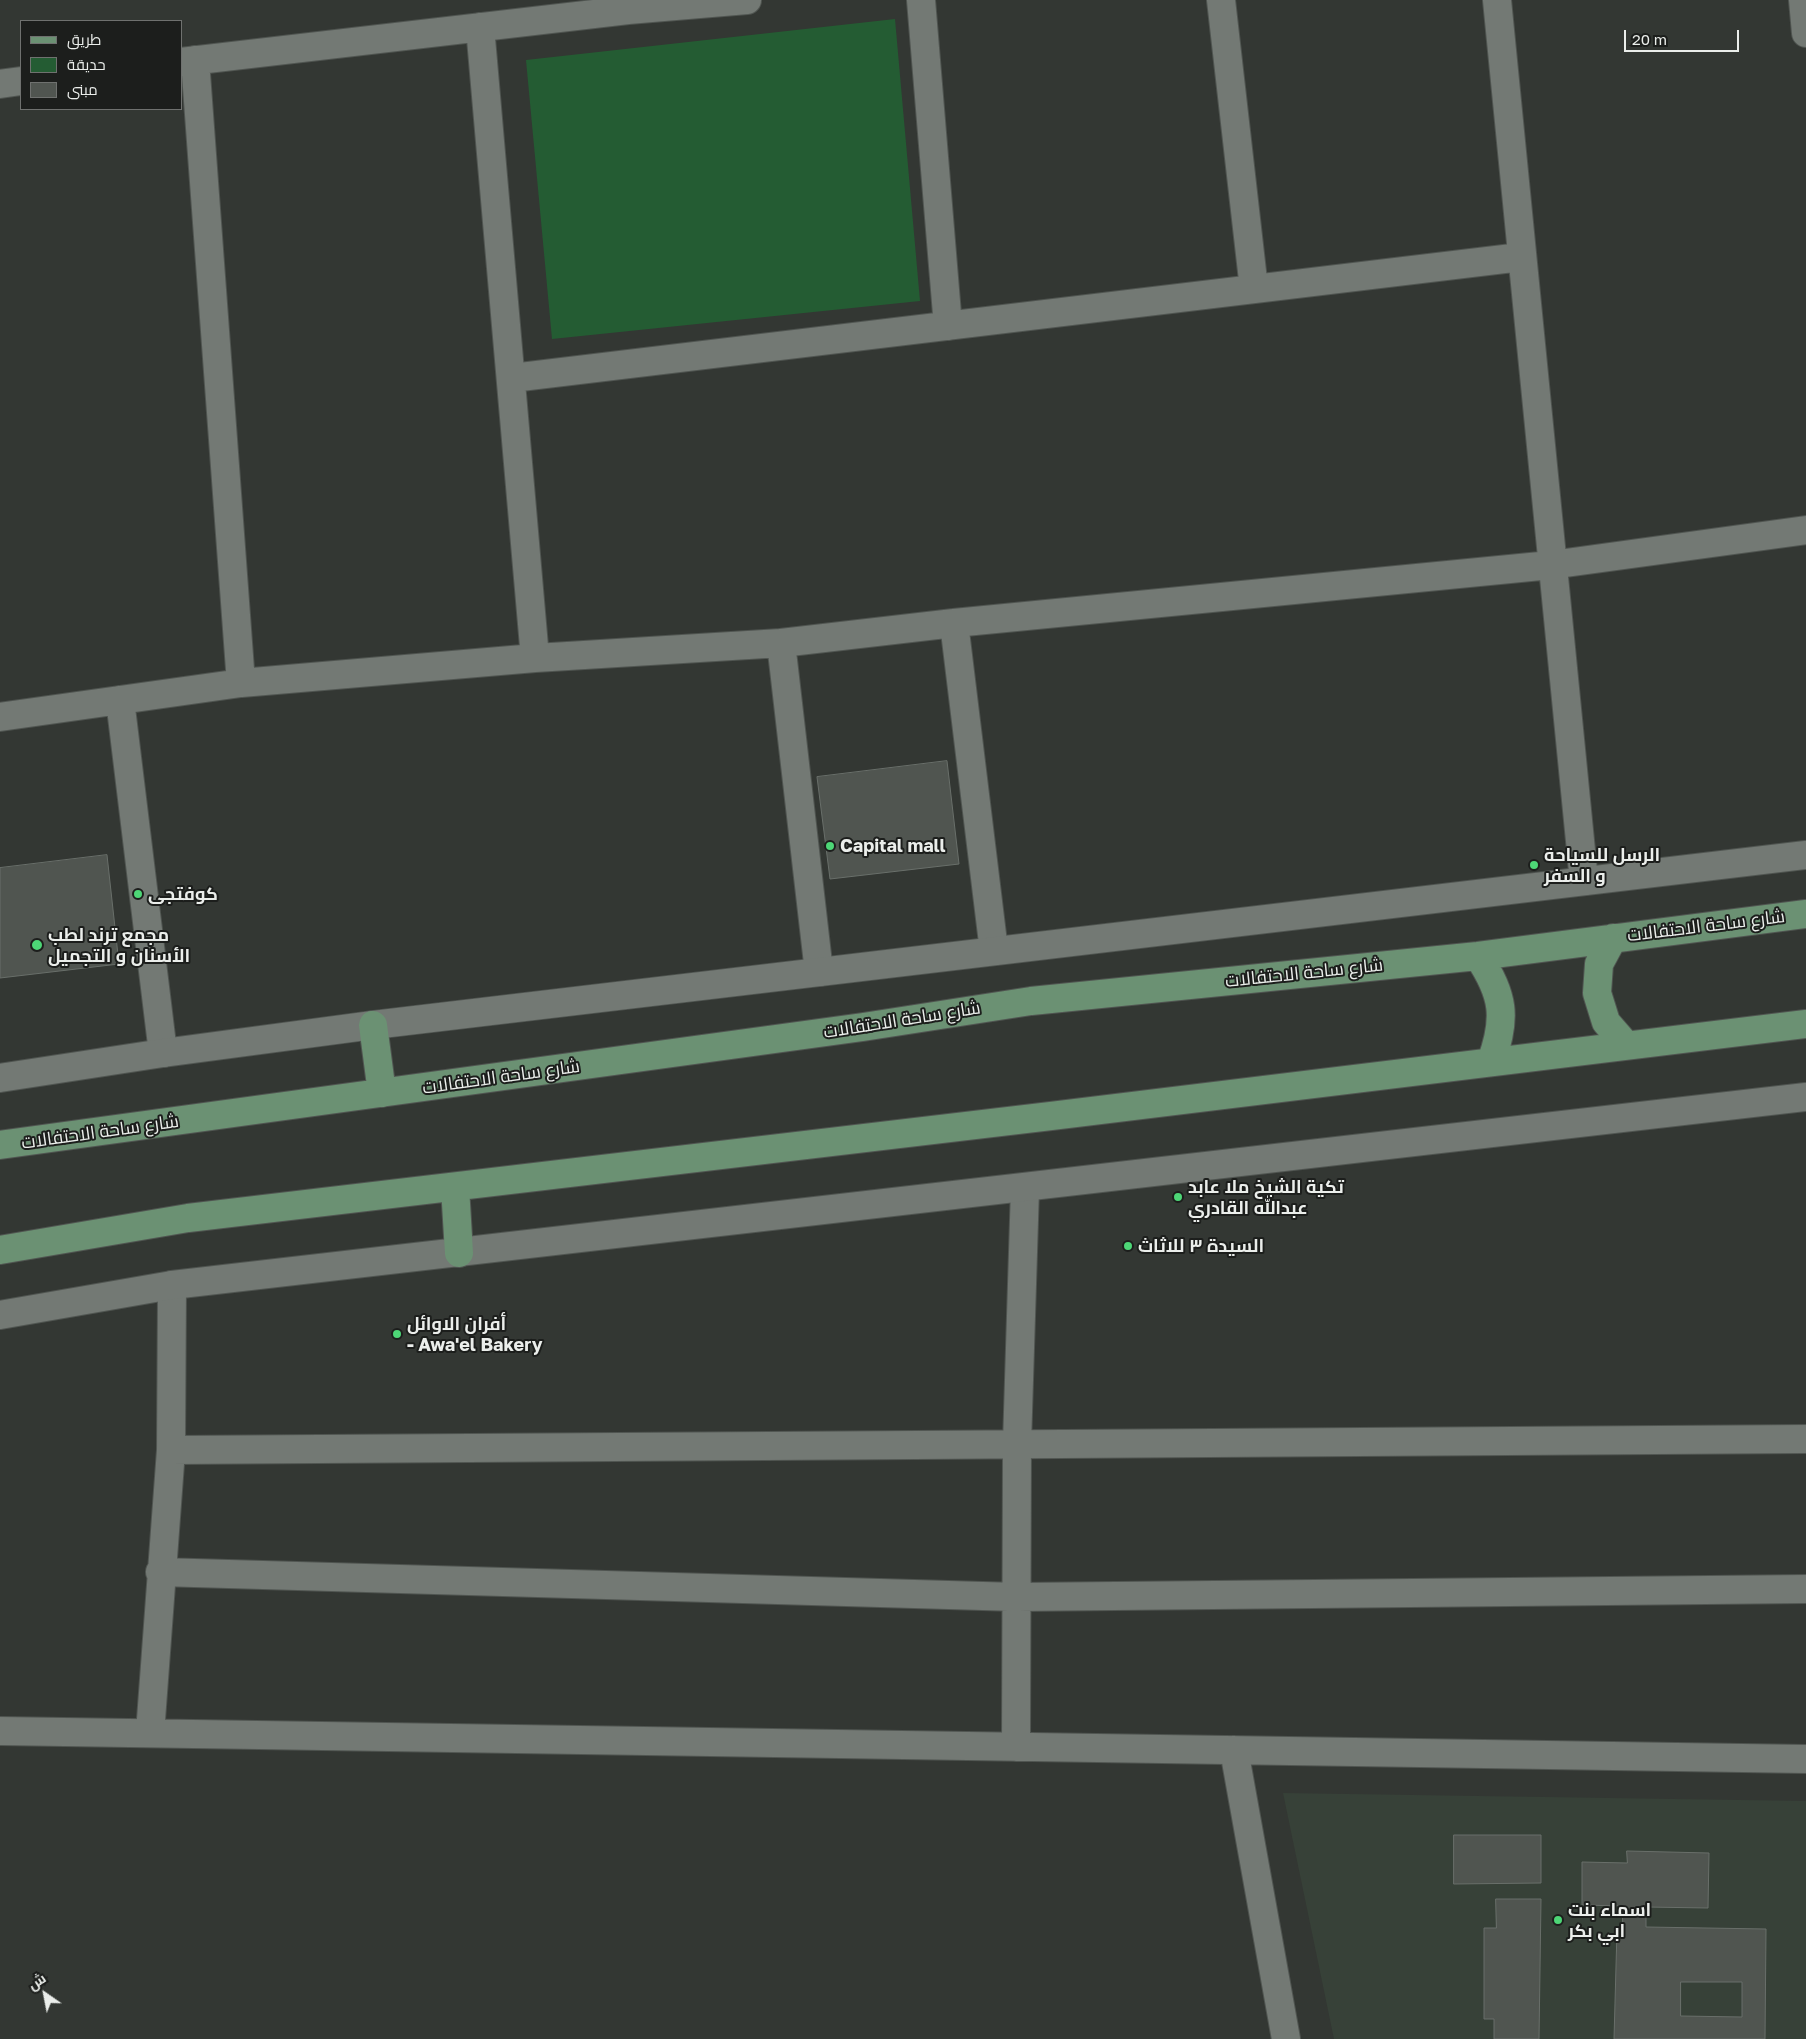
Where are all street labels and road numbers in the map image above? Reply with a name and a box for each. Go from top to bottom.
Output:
street label: شارع ساحة الاحتفالات [1626,906,1786,946]
street label: شارع ساحة الاحتفالات [1224,954,1384,992]
street label: شارع ساحة الاحتفالات [822,997,982,1043]
street label: شارع ساحة الاحتفالات [421,1055,581,1099]
street label: شارع ساحة الاحتفالات [20,1110,180,1154]

